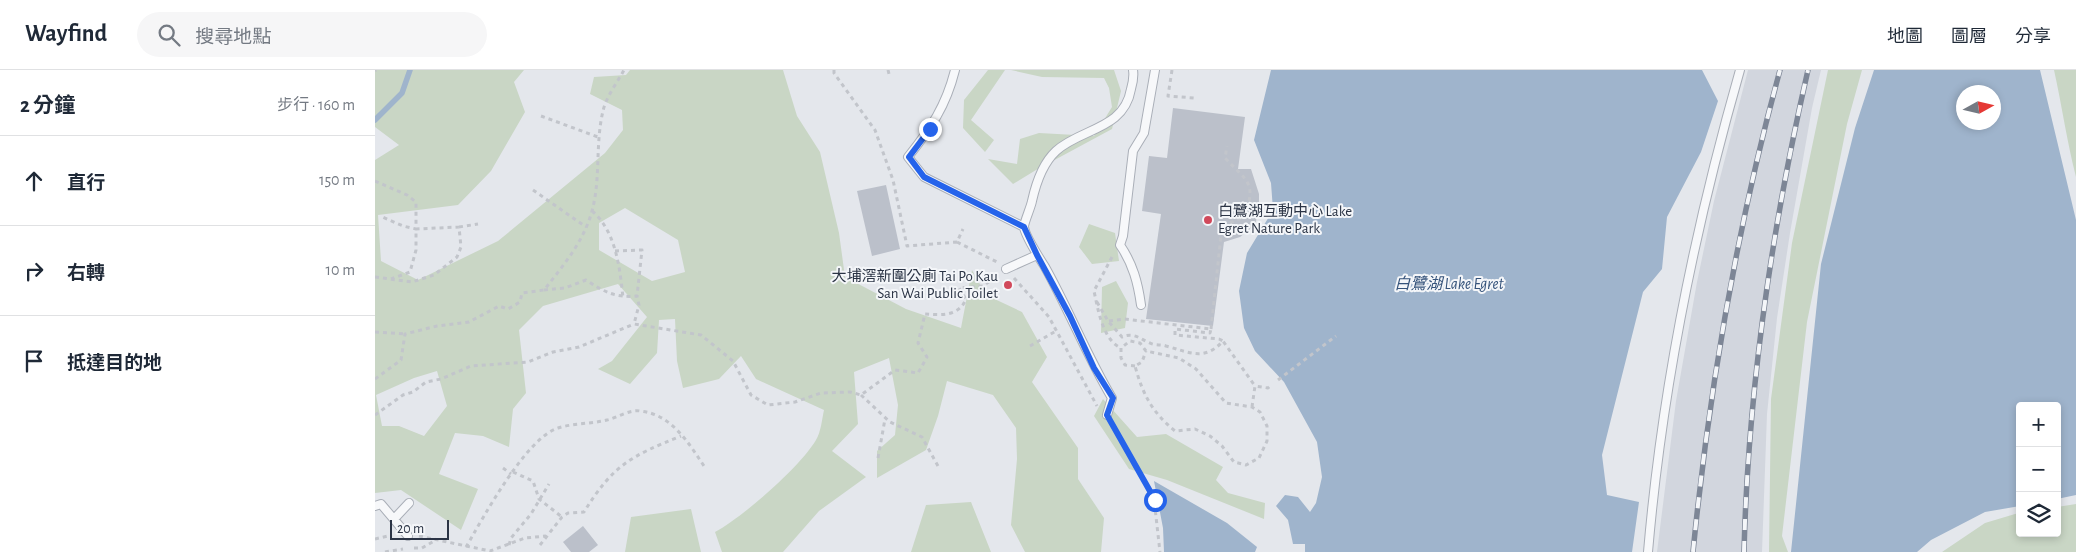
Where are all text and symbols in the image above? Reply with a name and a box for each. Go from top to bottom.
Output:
search box [137,12,487,57]
icon: search [155,21,183,49]
text: Wayfind [25,22,107,46]
text: 搜尋地點 [195,28,271,47]
text: 地圖 [1887,28,1923,46]
text: 圖層 [1951,28,1987,46]
text: 分享 [2015,28,2051,46]
north arrow [1956,85,2001,130]
text: 2 分鐘 [20,95,75,116]
text: 步行 · 160 m [277,97,355,113]
route end [919,118,942,141]
icon: ahead [20,167,48,195]
text: 150 m [319,172,355,188]
text: 直行 [67,174,105,193]
place label: 白鷺湖互動中心 Lake Egret Nature Park [1218,203,1352,236]
marker: 白鷺湖互動中心 Lake Egret Nature Park [1202,214,1214,226]
icon: right [20,257,48,285]
text: 10 m [326,262,355,278]
text: 右轉 [67,264,105,283]
place label: 大埔滘新圍公廁 Tai Po Kau San Wai Public Toilet [831,267,998,301]
water label: 白鷺湖 Lake Egret [1394,275,1504,292]
marker: 大埔滘新圍公廁 Tai Po Kau San Wai Public Toilet [1002,279,1014,291]
icon: arrive [20,347,48,375]
text: 抵達目的地 [67,354,162,373]
map controls [2016,402,2061,537]
button: + [2016,402,2061,447]
button: − [2016,447,2061,492]
route start [1144,489,1167,512]
button: layers [2016,492,2061,537]
scale bar [390,517,449,540]
text: 20 m [397,522,424,536]

